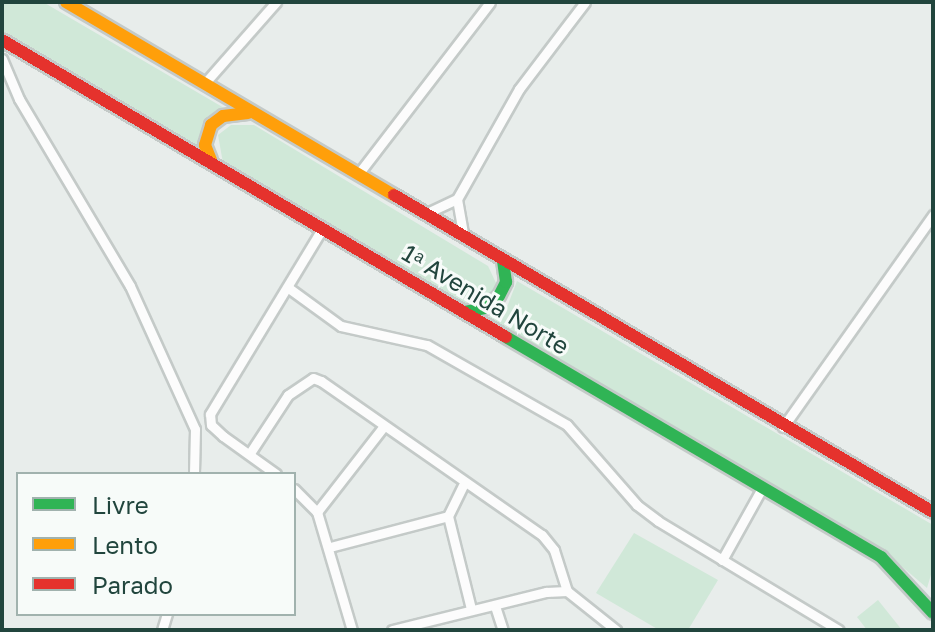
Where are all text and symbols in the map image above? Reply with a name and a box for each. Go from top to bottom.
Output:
street label: 1ᵃ Avenida Norte [397,238,575,360]
legend [16,472,296,616]
text: Livre [92,490,149,519]
text: Lento [92,530,158,559]
text: Parado [92,570,173,599]

